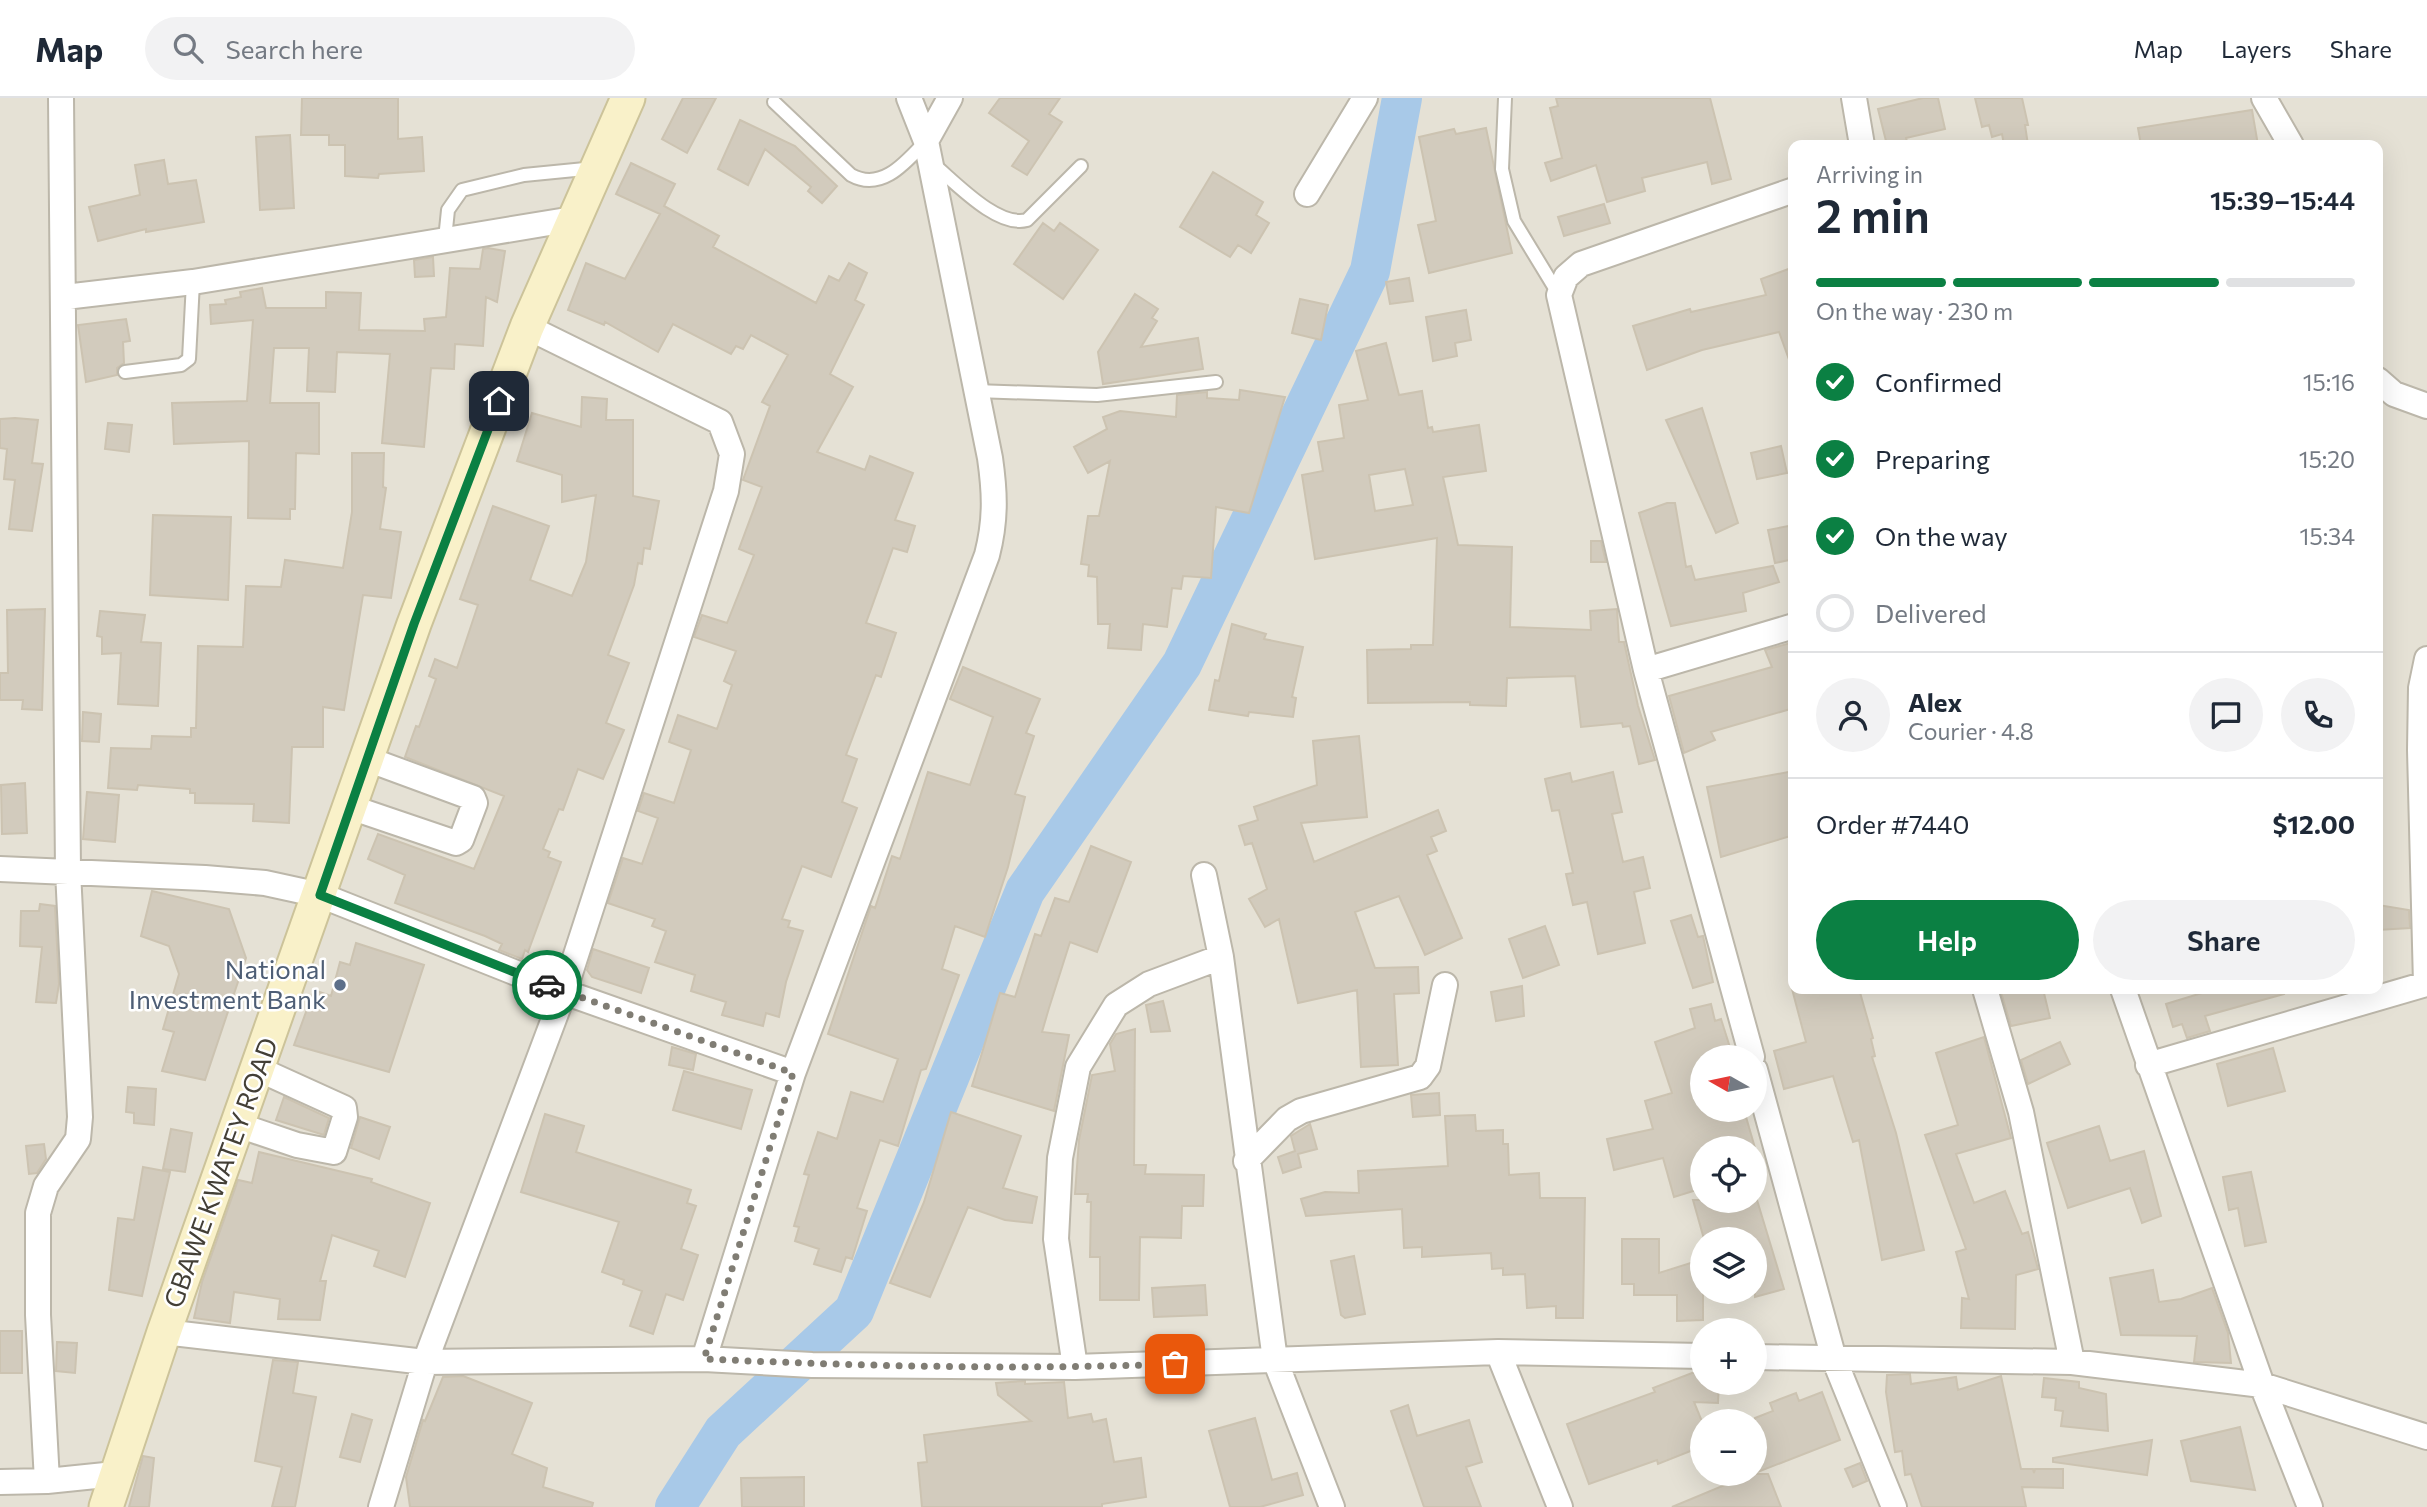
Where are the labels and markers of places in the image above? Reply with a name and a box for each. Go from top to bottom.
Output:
pin [469,371,529,431]
place label: National Investment Bank [129,953,326,1014]
marker: National Investment Bank [332,977,348,993]
pin [1145,1334,1205,1394]

